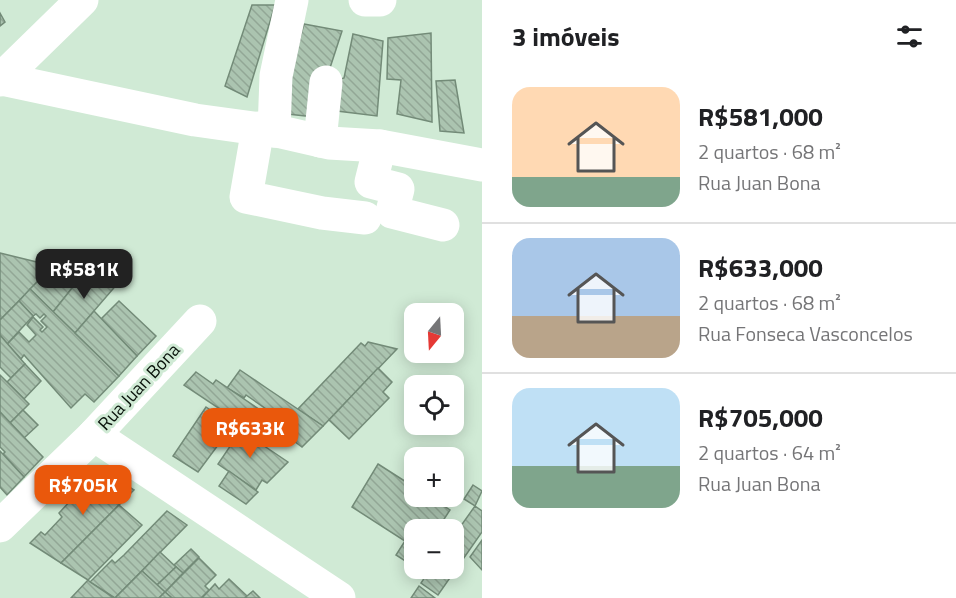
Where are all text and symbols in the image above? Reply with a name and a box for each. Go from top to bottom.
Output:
text: 3 imóveis [512,17,619,56]
icon: filters [893,20,926,53]
text: R$581,000 [698,97,823,136]
icon: home [560,111,632,183]
text: 2 quartos · 68 m² [698,136,841,167]
text: Rua Juan Bona [698,167,821,198]
text: R$633,000 [698,248,823,287]
pin: R$581K [35,249,133,300]
text: R$581K [49,253,119,284]
icon: home [560,262,632,334]
text: 2 quartos · 68 m² [698,287,841,318]
north arrow [404,303,464,363]
map controls [404,303,464,579]
text: Rua Fonseca Vasconcelos [698,318,913,349]
street label: Rua Juan Bona [91,337,186,436]
button: locate [404,375,464,435]
text: R$705,000 [698,398,823,437]
pin: R$633K [201,408,299,459]
text: R$633K [215,412,285,443]
icon: home [560,412,632,484]
text: 2 quartos · 64 m² [698,437,841,468]
button: + [404,447,464,507]
pin: R$705K [34,465,132,516]
text: Rua Juan Bona [698,468,821,499]
text: R$705K [48,469,118,500]
button: − [404,519,464,579]

